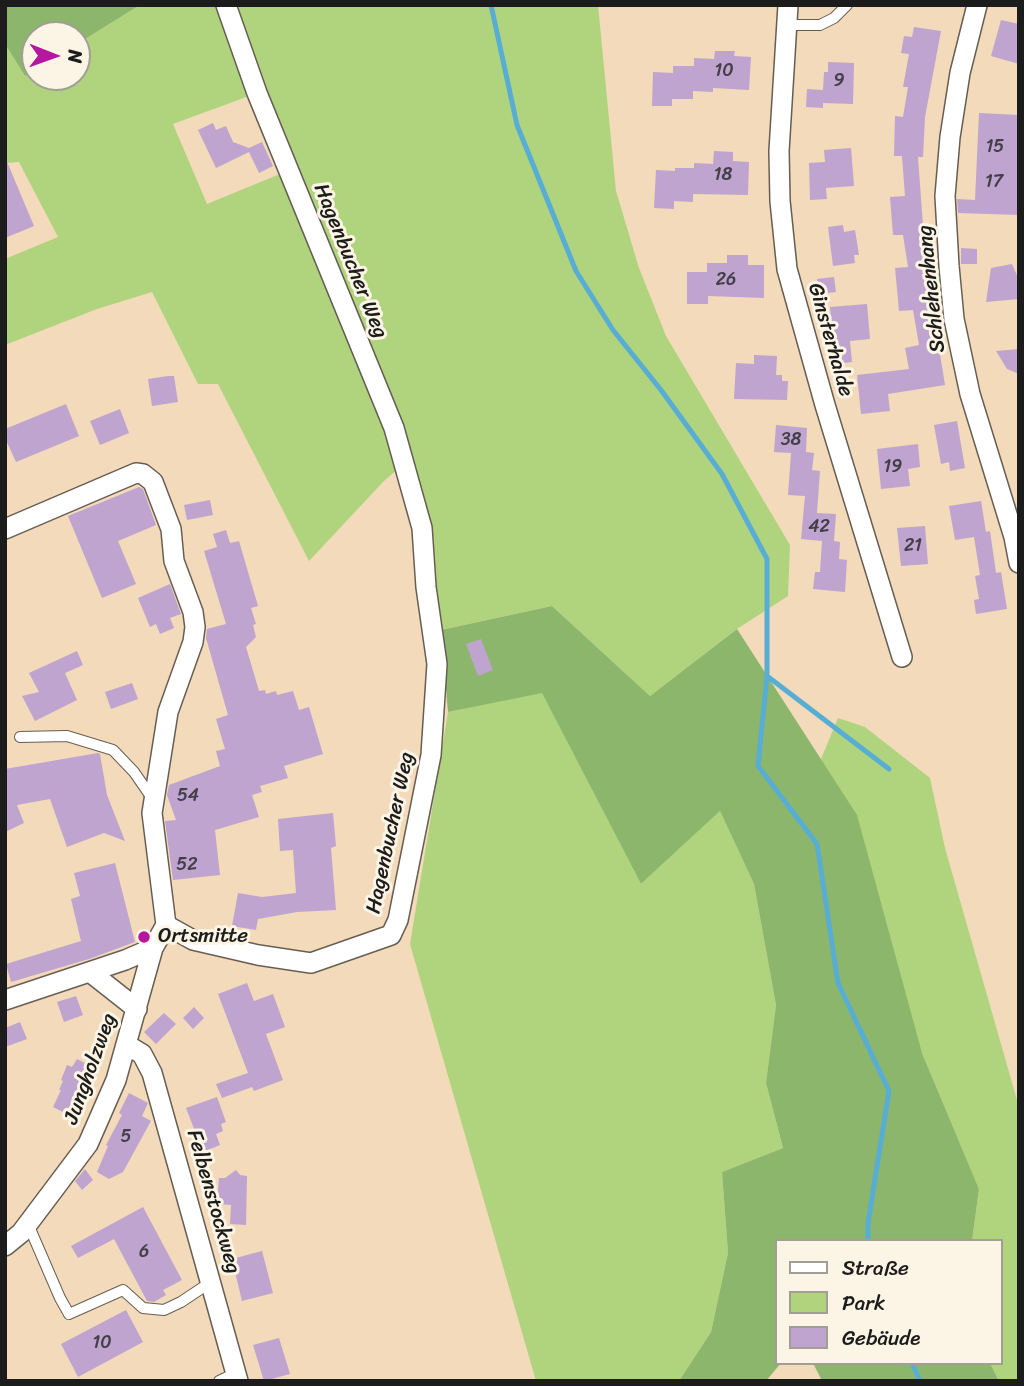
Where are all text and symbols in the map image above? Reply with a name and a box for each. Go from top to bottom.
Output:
north arrow [21,21,91,91]
text: N [59,49,92,63]
house number: 10 [714,60,734,82]
house number: 9 [833,70,845,92]
house number: 15 [986,136,1004,158]
house number: 18 [714,164,732,186]
house number: 17 [985,171,1003,193]
street label: Hagenbucher Weg [307,180,393,342]
street label: Schlehenhang [913,224,951,354]
house number: 26 [716,269,736,291]
street label: Ginsterhalde [802,280,858,400]
house number: 38 [781,429,801,451]
house number: 19 [884,456,902,478]
house number: 42 [808,516,830,538]
house number: 21 [904,535,922,557]
street label: Hagenbucher Weg [362,750,420,916]
house number: 54 [177,785,199,807]
house number: 52 [176,854,198,876]
place label: Ortsmitte [158,924,248,950]
marker: Ortsmitte [136,929,152,945]
street label: Jungholzweg [59,1010,123,1128]
house number: 5 [121,1126,131,1148]
street label: Felbenstockweg [180,1127,246,1277]
legend [776,1239,1003,1365]
house number: 6 [139,1241,149,1263]
text: Straße [842,1249,909,1287]
text: Park [842,1284,885,1322]
text: Gebäude [842,1319,920,1357]
house number: 10 [92,1332,112,1354]

